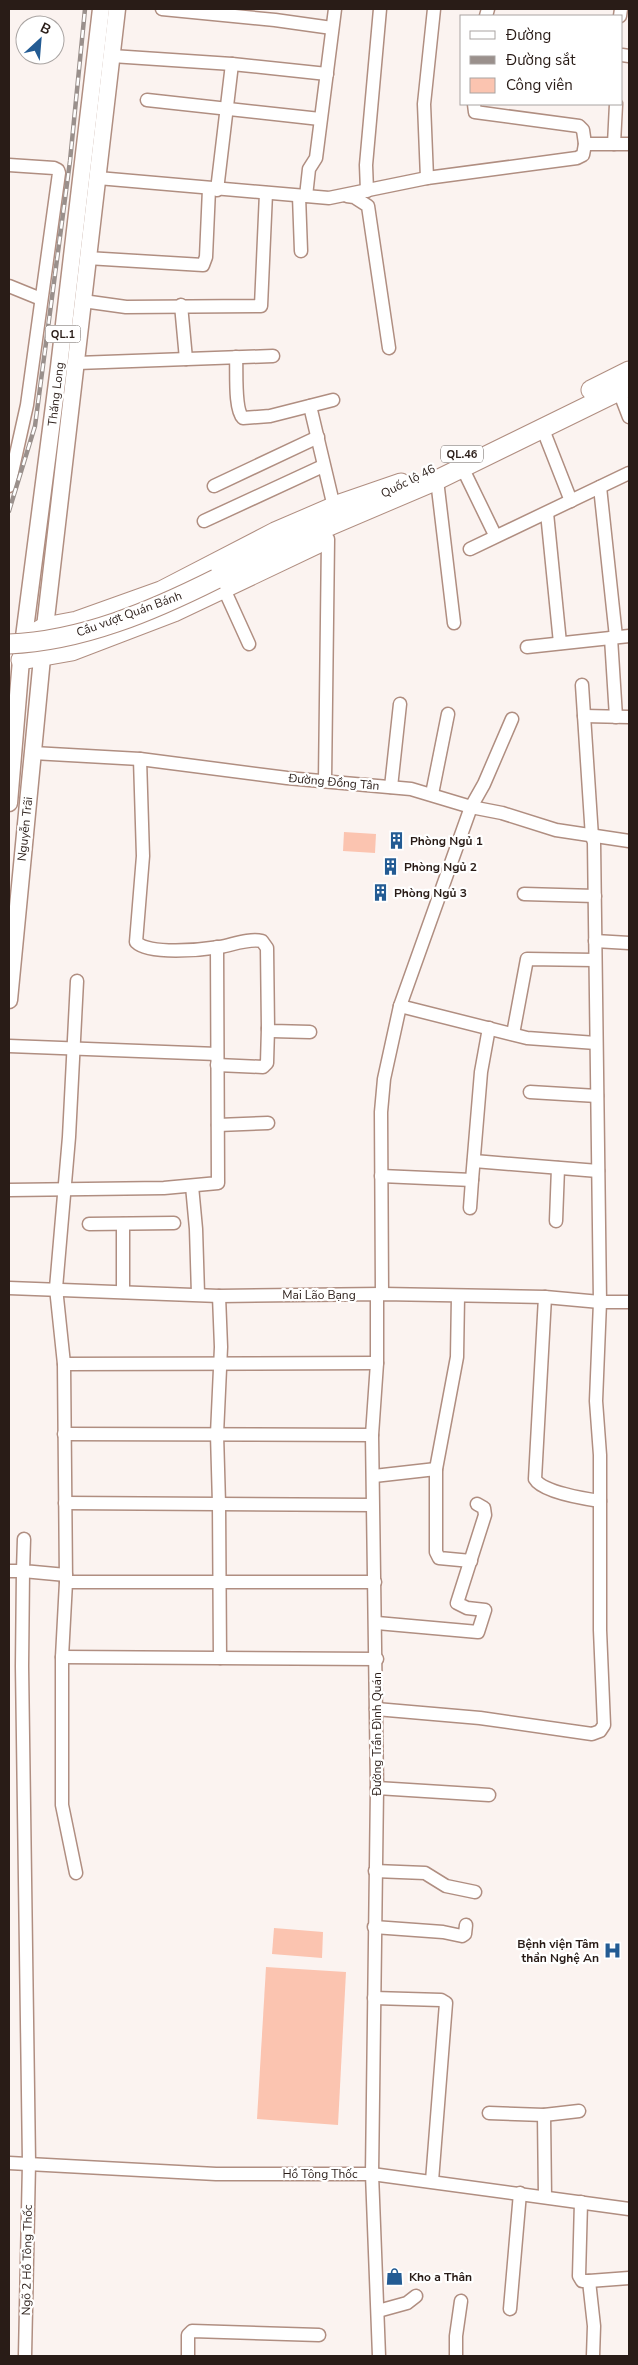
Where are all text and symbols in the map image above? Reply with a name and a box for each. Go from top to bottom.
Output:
north arrow [15,15,65,65]
legend [460,15,623,105]
text: B [37,18,54,39]
text: Đường [505,25,551,45]
text: Đường sắt [505,50,576,70]
text: Công viên [506,75,573,95]
road number: QL.1 [46,326,80,342]
street label: Thăng Long [44,361,68,427]
road number: QL.46 [441,446,483,462]
street label: Quốc lộ 46 [378,461,438,501]
street label: Cầu vượt Quán Bánh [74,587,184,641]
street label: Đường Đồng Tân [287,770,380,794]
street label: Nguyễn Trãi [14,796,36,862]
building icon: Phòng Ngủ 1 [386,831,406,851]
place label: Phòng Ngủ 1 [410,833,483,849]
building icon: Phòng Ngủ 2 [380,857,400,877]
place label: Phòng Ngủ 2 [404,859,477,875]
building icon: Phòng Ngủ 3 [370,883,390,903]
place label: Phòng Ngủ 3 [394,885,467,901]
street label: Mai Lão Bạng [282,1287,356,1303]
street label: Đường Trần Đình Quán [369,1672,385,1797]
place label: Bệnh viện Tâm thần Nghệ An [517,1936,599,1966]
hospital icon: Bệnh viện Tâm thần Nghệ An [603,1941,623,1961]
street label: Hồ Tông Thốc [282,2166,358,2182]
street label: Ngõ 2 Hồ Tông Thốc [18,2204,36,2316]
shop icon: Kho a Thân [385,2267,405,2287]
place label: Kho a Thân [409,2269,472,2285]

